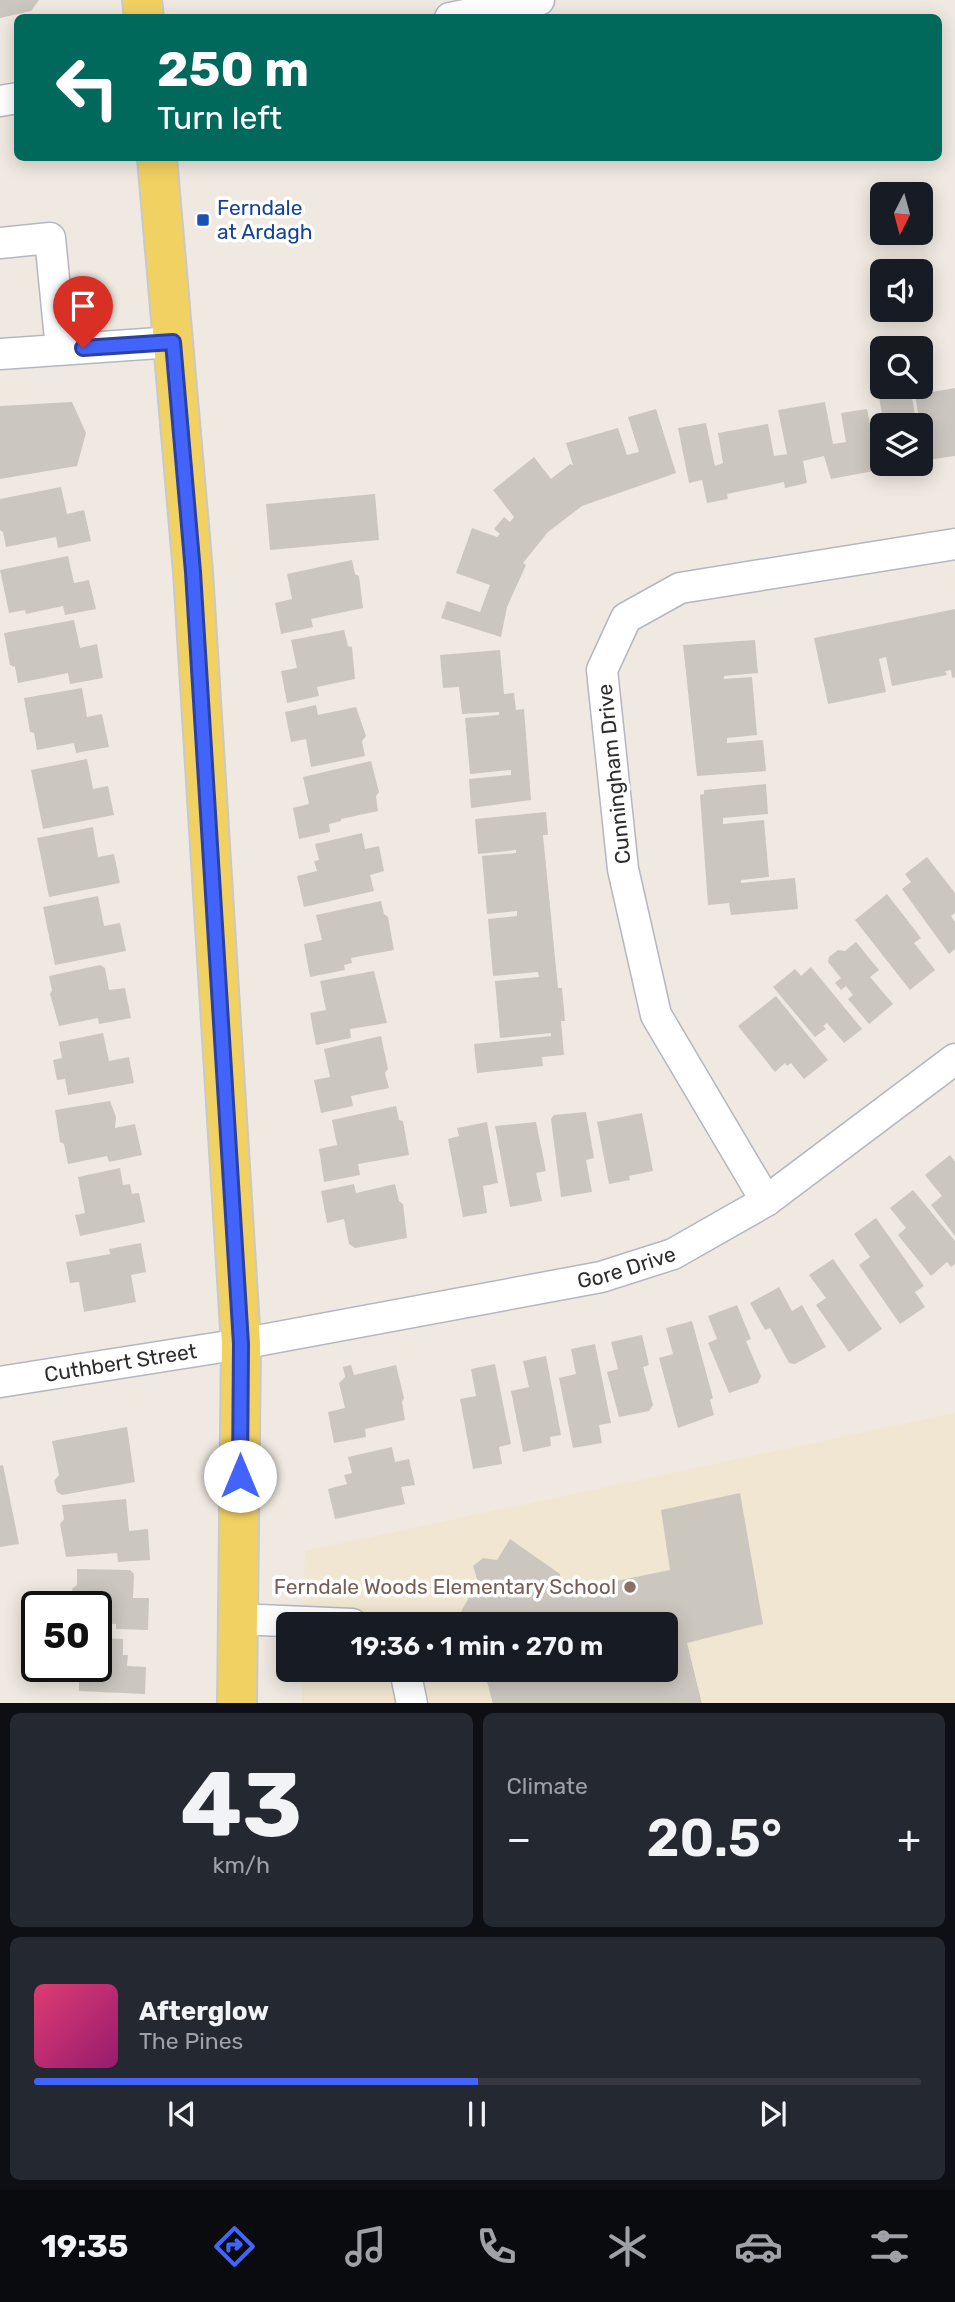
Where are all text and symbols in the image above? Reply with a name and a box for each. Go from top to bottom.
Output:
text: 250 m [157,40,309,98]
icon: left [42,42,133,133]
text: Turn left [157,99,282,137]
north arrow [870,182,933,245]
map controls [870,182,933,476]
place label: Ferndale at Ardagh [217,195,313,244]
marker: Ferndale at Ardagh [195,212,211,228]
button: sound [870,259,933,322]
pin [53,276,113,348]
icon: arrive [64,287,102,325]
button: search [870,336,933,399]
button: layers [870,413,933,476]
street label: Cunningham Drive [592,683,635,865]
street label: Gore Drive [575,1241,679,1293]
street label: Cuthbert Street [42,1338,198,1387]
position arrow [203,1439,277,1513]
place label: Ferndale Woods Elementary School [274,1574,616,1599]
marker: Ferndale Woods Elementary School [622,1579,638,1595]
speed limit sign: 50 [21,1591,112,1682]
text: 19:36 · 1 min · 270 m [351,1631,603,1662]
text: 43 [180,1751,302,1859]
text: Climate [507,1772,588,1800]
text: 20.5° [647,1807,782,1869]
text: − [507,1816,531,1862]
text: + [897,1816,921,1862]
text: km/h [213,1851,270,1879]
text: Afterglow [139,1996,269,2027]
text: The Pines [139,2027,243,2055]
icon: previous [163,2095,201,2133]
icon: pause [458,2095,496,2133]
icon: next [754,2095,792,2133]
icon: directions [210,2222,259,2271]
icon: music [341,2222,390,2271]
icon: phone [472,2222,521,2271]
icon: climate [603,2222,652,2271]
icon: car [734,2222,783,2271]
icon: filters [865,2222,914,2271]
text: 19:35 [41,2227,128,2265]

